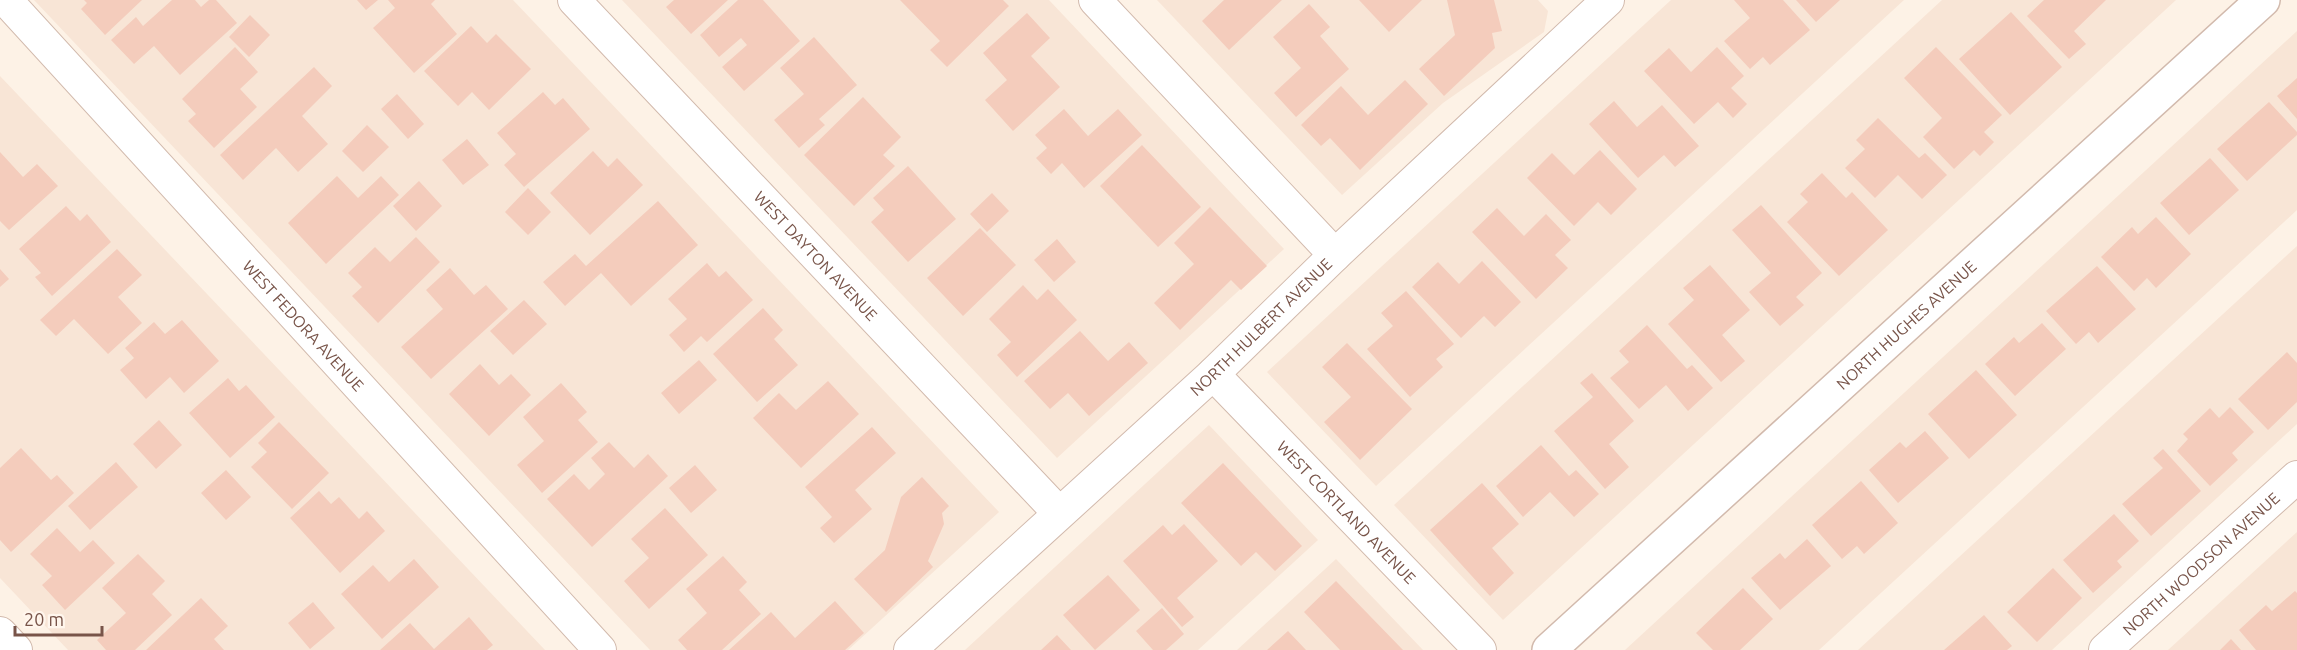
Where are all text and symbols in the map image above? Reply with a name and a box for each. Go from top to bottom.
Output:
street label: WEST DAYTON AVENUE [751,187,881,324]
street label: NORTH HULBERT AVENUE [1186,254,1335,399]
street label: WEST FEDORA AVENUE [239,257,368,395]
street label: NORTH HUGHES AVENUE [1833,257,1980,393]
street label: WEST CORTLAND AVENUE [1274,437,1419,587]
street label: NORTH WOODSON AVENUE [2119,489,2283,639]
scale bar [15,599,102,637]
text: 20 m [24,609,64,629]

